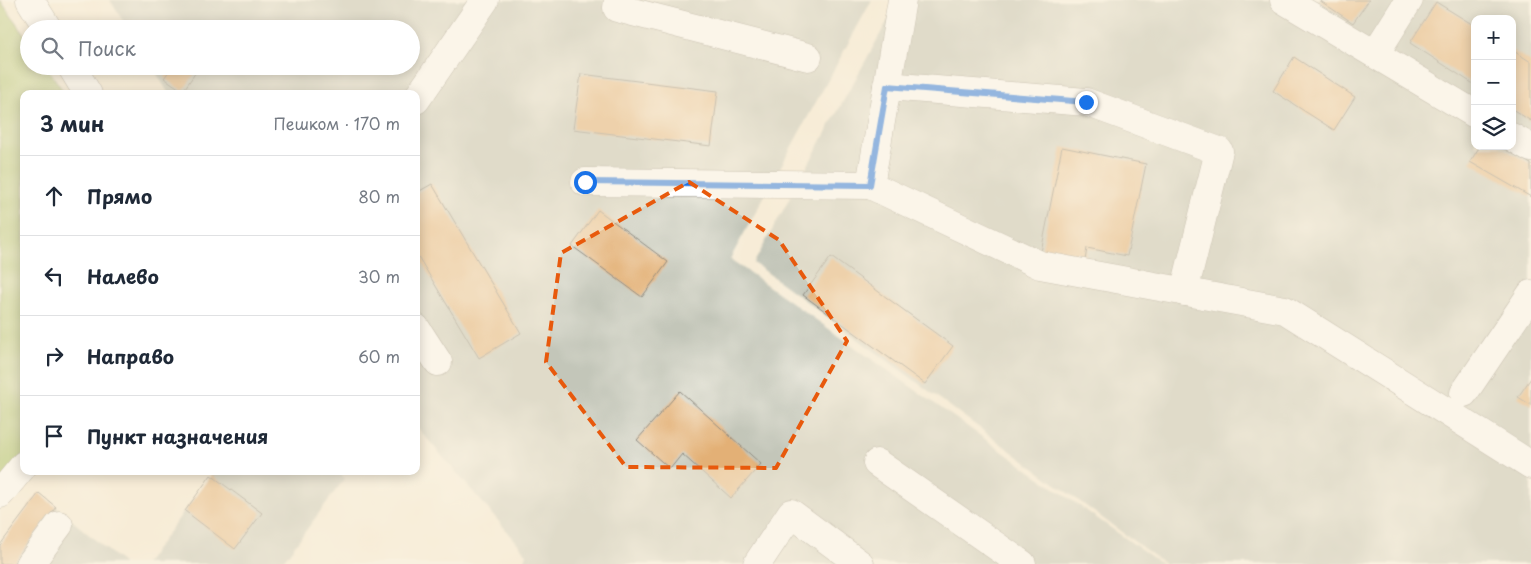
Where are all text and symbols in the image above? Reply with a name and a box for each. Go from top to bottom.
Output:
map controls [1471,15,1516,150]
button: + [1471,15,1516,60]
search box [20,20,420,75]
icon: search [38,34,66,62]
text: Поиск [78,34,136,62]
button: − [1471,60,1516,105]
route end [1075,91,1098,114]
button: layers [1471,105,1516,150]
text: 3 мин [40,107,104,139]
text: Пешком · 170 m [273,111,400,135]
route start [574,171,597,194]
icon: ahead [40,182,68,210]
text: Прямо [87,182,152,210]
text: 80 m [358,184,400,208]
icon: left [40,262,68,290]
text: Налево [87,262,159,290]
text: 30 m [358,264,400,288]
icon: right [40,342,68,370]
text: Направо [87,342,174,370]
text: 60 m [358,344,400,368]
icon: arrive [40,422,68,450]
text: Пункт назначения [87,422,268,450]

